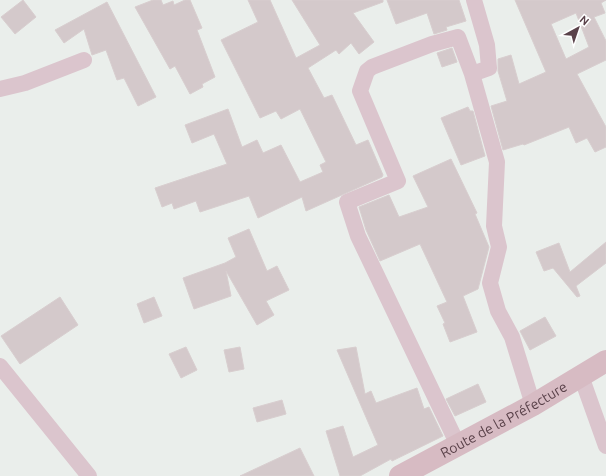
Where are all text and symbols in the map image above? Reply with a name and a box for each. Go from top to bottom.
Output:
north arrow [558,8,598,48]
text: N [577,13,591,28]
street label: Route de la Préfecture [438,378,570,461]

